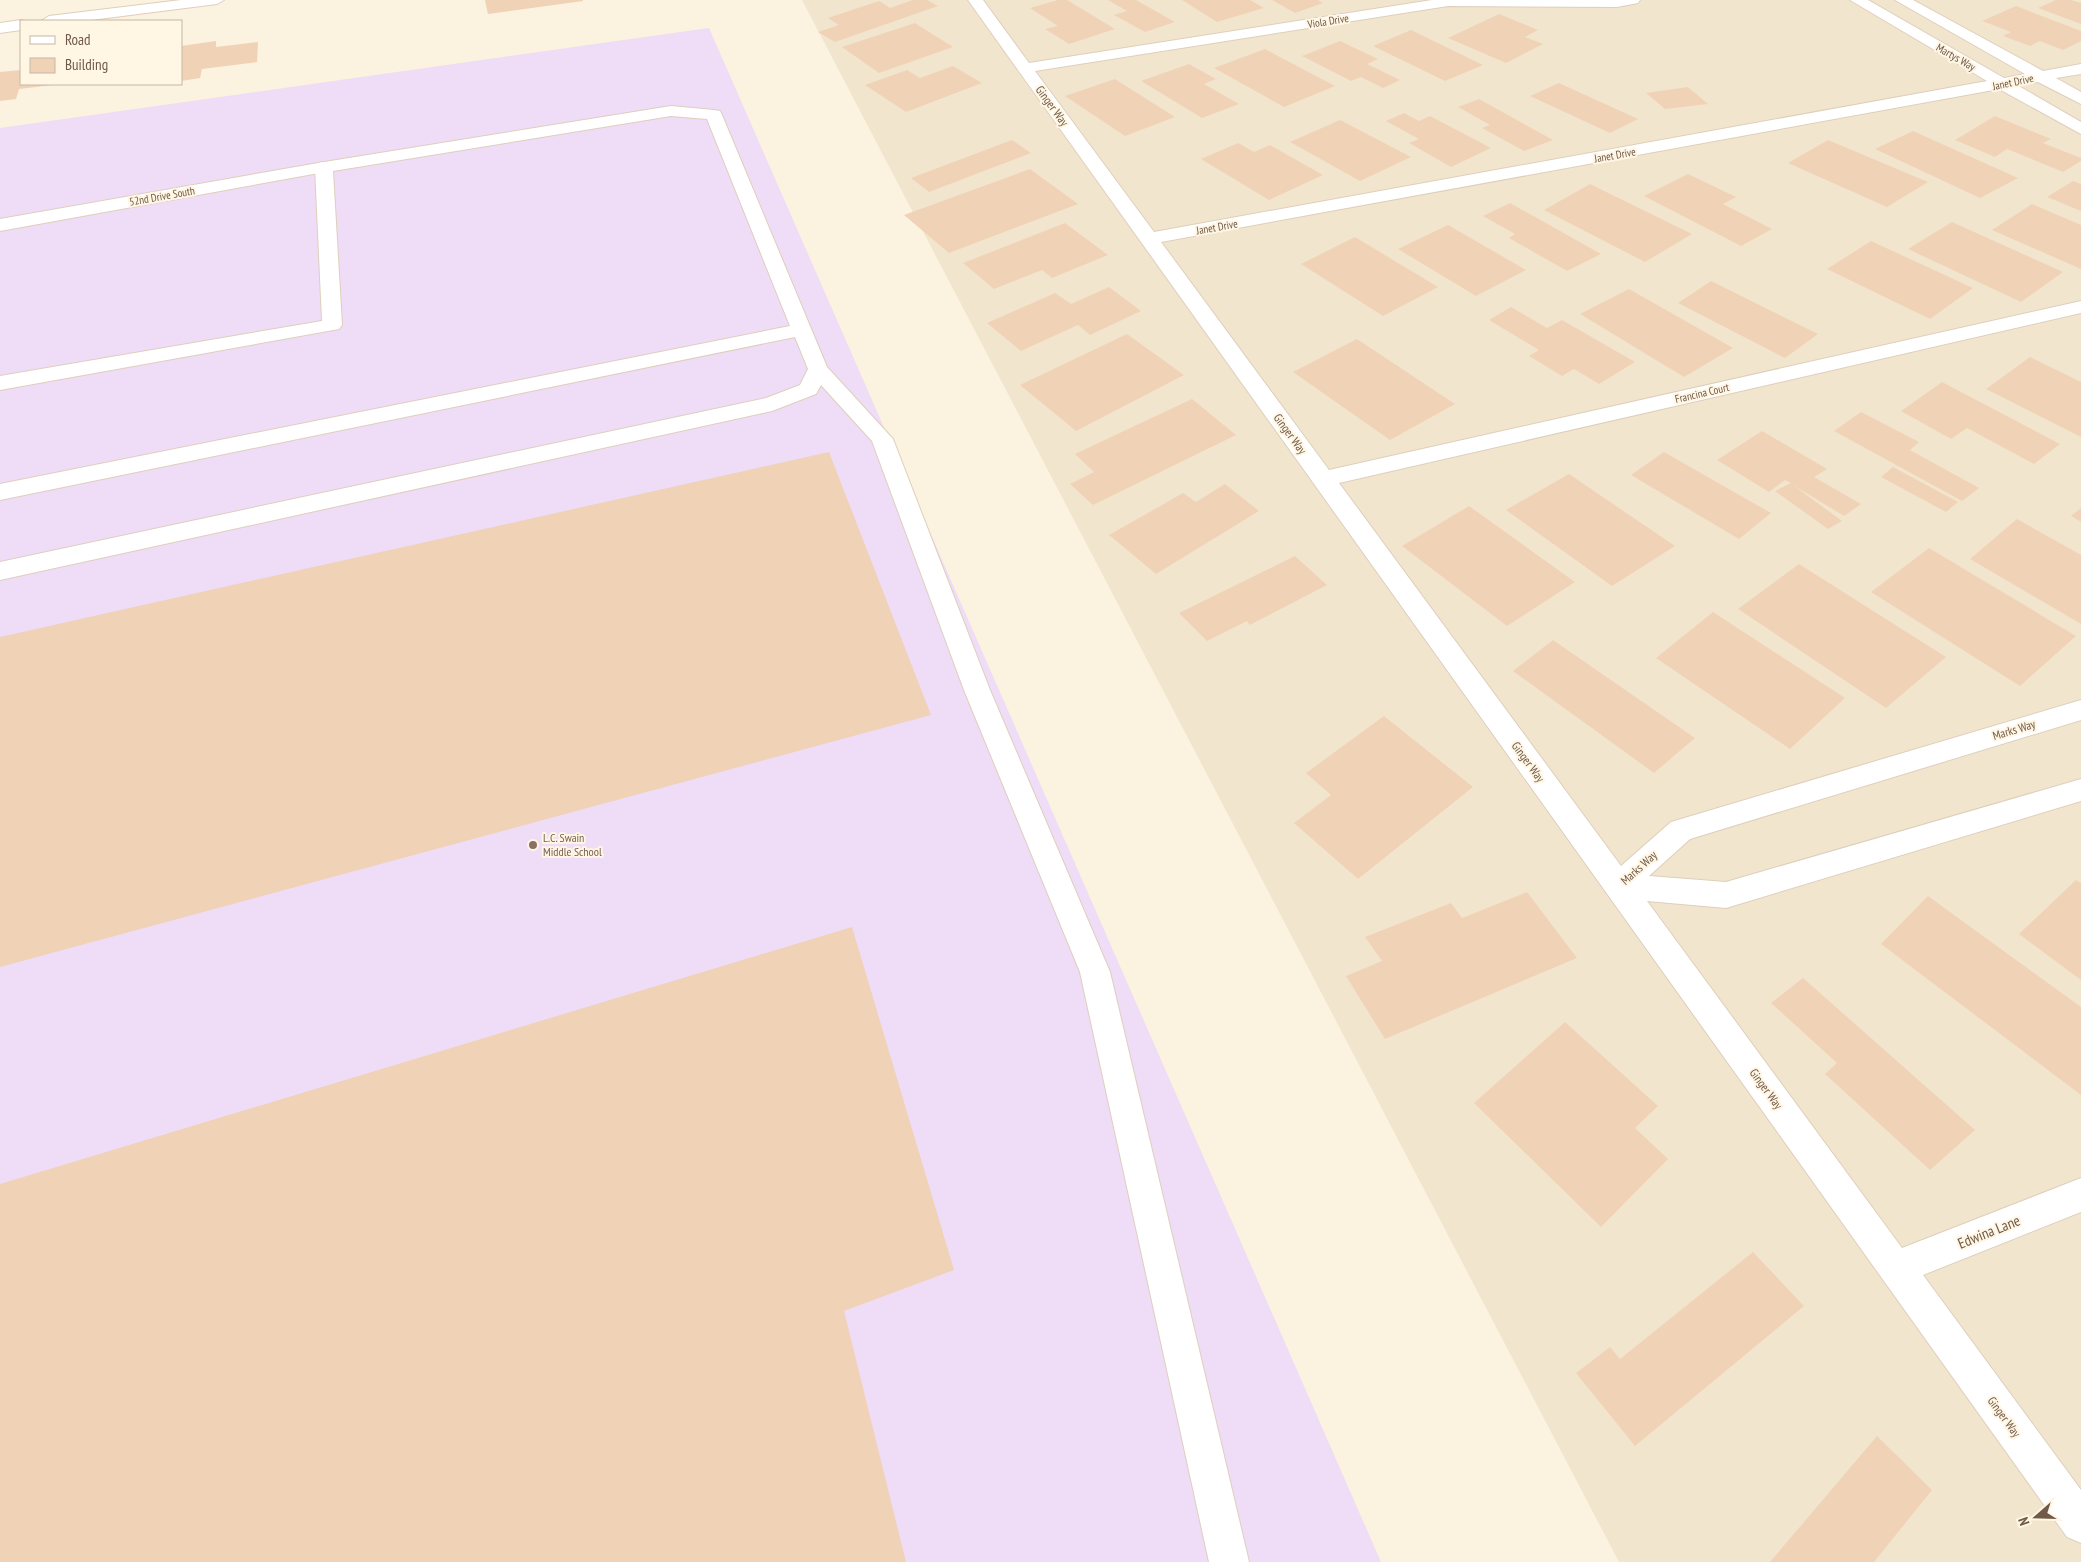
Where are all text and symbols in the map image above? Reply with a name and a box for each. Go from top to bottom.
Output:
street label: Viola Drive [1305,11,1350,31]
legend [20,20,182,85]
text: Road [65,30,91,49]
street label: Martys Way [1934,40,1979,74]
text: Building [65,55,108,74]
street label: Janet Drive [1990,71,2035,93]
street label: Ginger Way [1033,82,1072,129]
street label: Janet Drive [1592,144,1637,166]
street label: 52nd Drive South [128,183,196,209]
street label: Janet Drive [1194,216,1239,238]
street label: Francina Court [1674,380,1730,406]
street label: Ginger Way [1271,410,1310,457]
street label: Marks Way [1991,716,2037,743]
street label: Ginger Way [1509,738,1548,785]
place label: L.C. Swain Middle School [543,830,602,859]
marker: L.C. Swain Middle School [527,839,539,851]
street label: Marks Way [1617,847,1660,888]
street label: Ginger Way [1747,1065,1786,1112]
street label: Edwina Lane [1955,1210,2023,1253]
street label: Ginger Way [1985,1393,2024,1440]
north arrow [2011,1492,2061,1542]
text: N [2014,1515,2034,1528]

